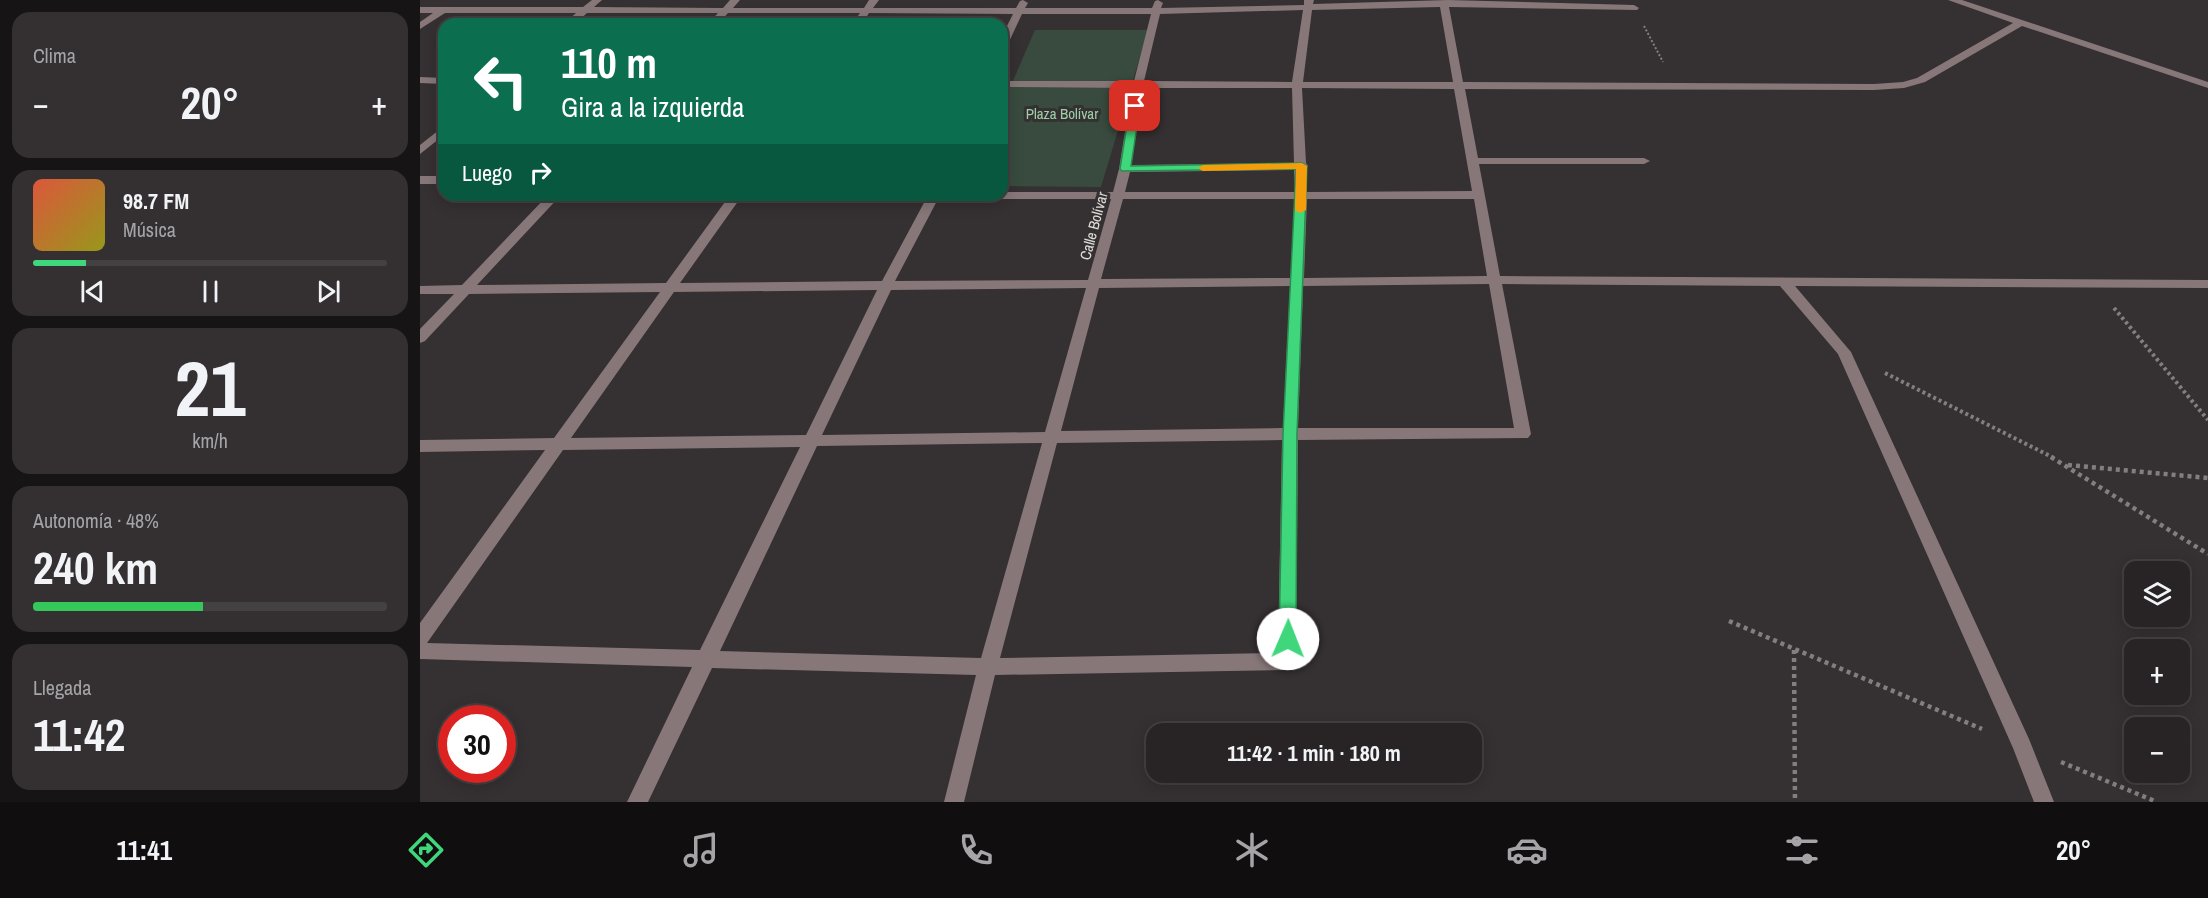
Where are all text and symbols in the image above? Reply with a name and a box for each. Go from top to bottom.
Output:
text: 110 m [561,35,657,91]
text: Clima [33,42,76,69]
icon: left [462,42,540,120]
text: 20° [180,72,240,133]
pin [1109,80,1160,131]
text: − [33,81,49,125]
text: + [371,81,387,125]
text: Gira a la izquierda [561,89,744,125]
icon: arrive [1118,89,1151,122]
park label: Plaza Bolívar [1026,103,1098,124]
icon: right [524,156,557,189]
text: Luego [462,158,512,188]
text: 98.7 FM [123,186,189,216]
street label: Calle Bolívar [1074,189,1113,262]
text: Música [123,216,176,243]
icon: previous [76,275,109,308]
icon: pause [194,275,227,308]
icon: next [312,275,345,308]
text: 21 [174,335,246,440]
text: km/h [192,427,228,454]
text: Autonomía · 48% [33,507,159,534]
text: 240 km [33,537,158,598]
map controls [2124,561,2190,783]
button: layers [2124,561,2190,627]
position arrow [1256,607,1320,671]
button: + [2124,639,2190,705]
text: Llegada [33,674,91,701]
text: 11:42 [33,704,125,765]
speed limit sign: 30 [438,705,516,783]
button: − [2124,717,2190,783]
text: 11:42 · 1 min · 180 m [1227,738,1401,768]
icon: directions [405,829,447,871]
icon: music [680,829,722,871]
icon: phone [955,829,997,871]
icon: climate [1231,829,1273,871]
icon: car [1506,829,1548,871]
icon: filters [1781,829,1823,871]
text: 11:41 [117,832,172,868]
text: 20° [2056,832,2091,868]

